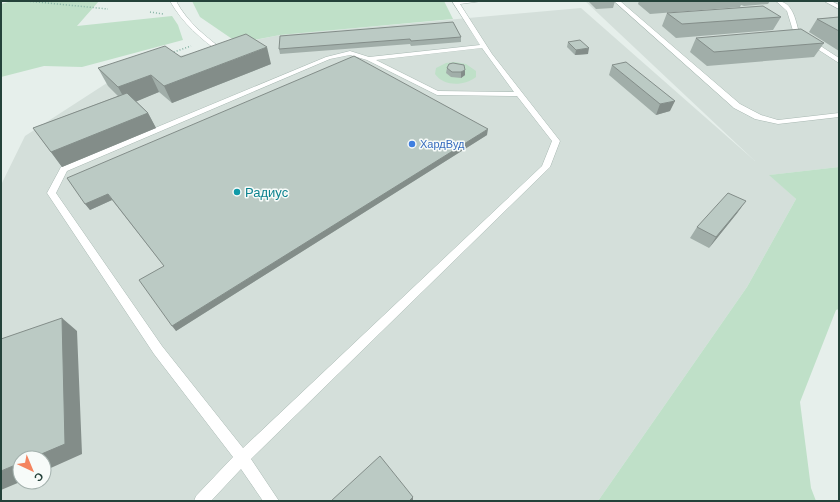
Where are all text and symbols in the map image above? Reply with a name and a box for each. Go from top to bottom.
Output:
place label: ХардВуд [420,137,465,151]
marker: ХардВуд [407,139,417,149]
place label: Радиус [245,184,289,201]
marker: Радиус [232,187,242,197]
north arrow [12,450,52,490]
text: С [31,469,47,485]

